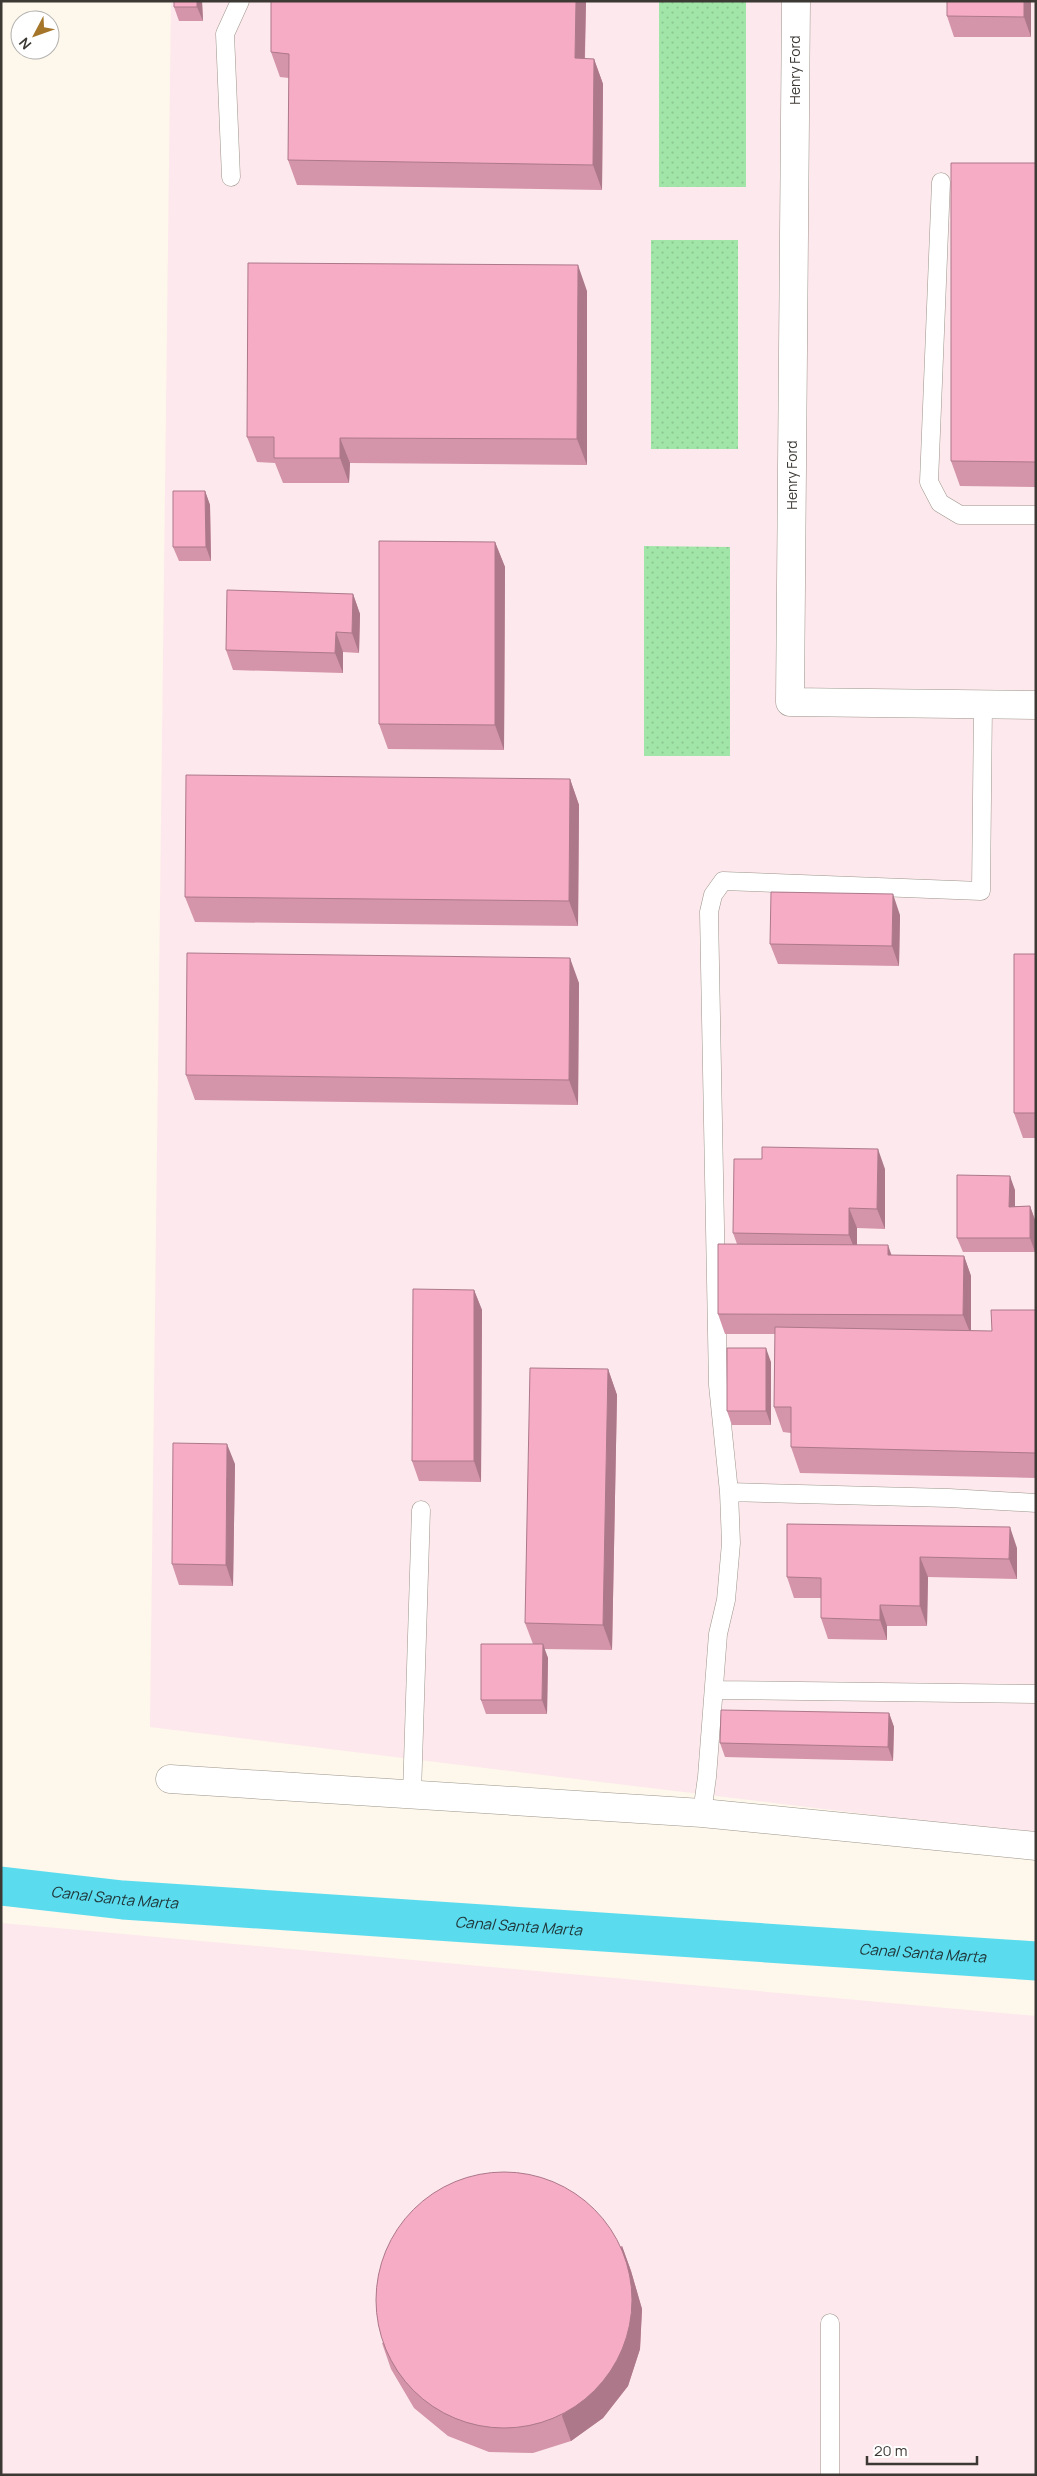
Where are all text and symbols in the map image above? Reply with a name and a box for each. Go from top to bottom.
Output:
north arrow [10,10,60,60]
text: N [14,34,35,54]
street label: Henry Ford [785,35,804,105]
street label: Henry Ford [782,440,801,510]
water label: Canal Santa Marta [50,1881,179,1914]
water label: Canal Santa Marta [454,1911,583,1941]
water label: Canal Santa Marta [858,1938,987,1968]
scale bar [867,2434,977,2466]
text: 20 m [874,2440,907,2461]

